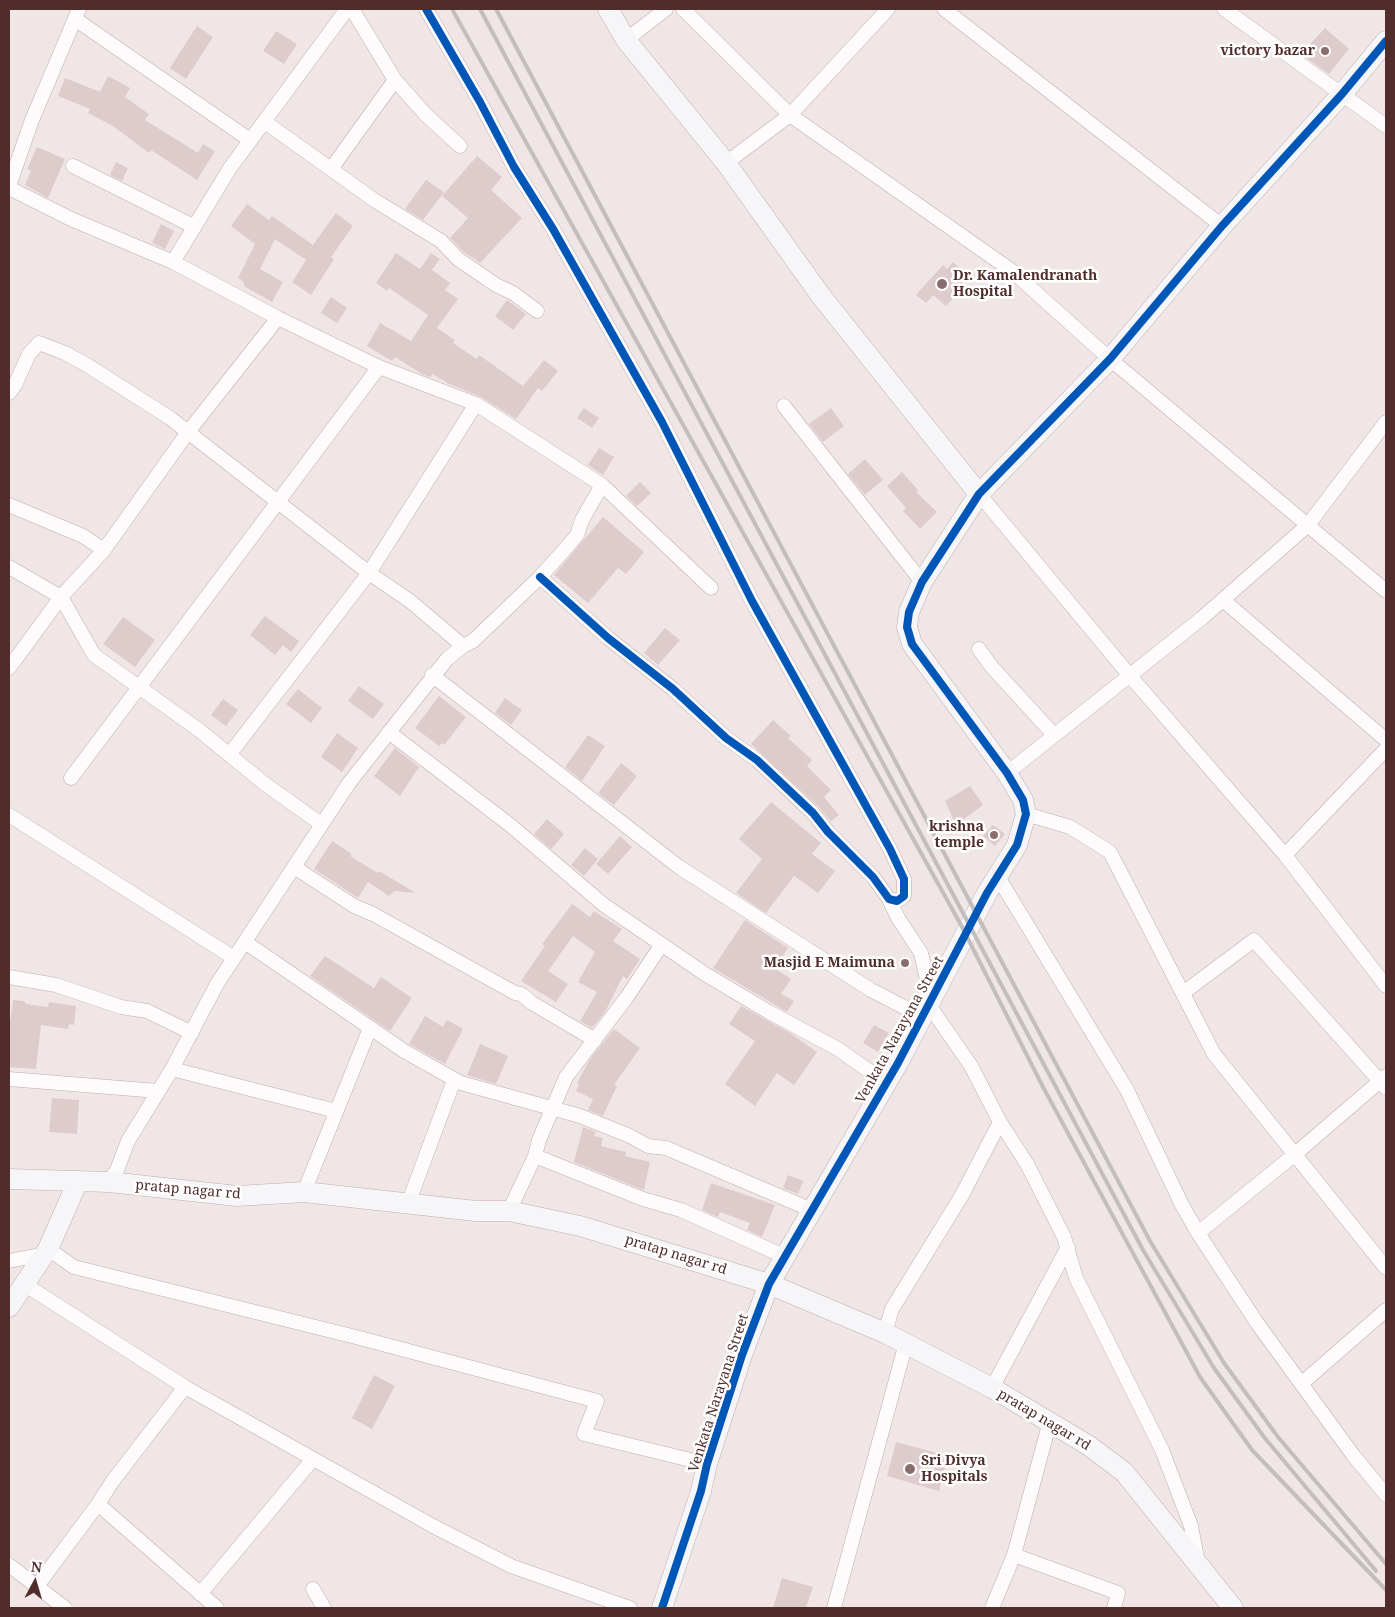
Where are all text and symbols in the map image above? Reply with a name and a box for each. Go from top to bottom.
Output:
place label: victory bazar [1220,43,1315,59]
marker: victory bazar [1319,45,1331,57]
place label: Dr. Kamalendranath Hospital [953,268,1097,300]
marker: Dr. Kamalendranath Hospital [935,277,949,291]
place label: krishna temple [929,819,984,852]
marker: krishna temple [988,829,1000,841]
street label: Venkata Narayana Street [853,954,947,1106]
place label: Masjid E Maimuna [764,955,895,971]
marker: Masjid E Maimuna [899,957,911,969]
street label: pratap nagar rd [135,1177,241,1203]
street label: pratap nagar rd [623,1232,729,1278]
street label: Venkata Narayana Street [685,1312,753,1474]
street label: pratap nagar rd [994,1386,1094,1454]
place label: Sri Divya Hospitals [921,1453,987,1485]
marker: Sri Divya Hospitals [903,1462,917,1476]
north arrow [10,1557,60,1607]
text: N [30,1557,43,1577]

